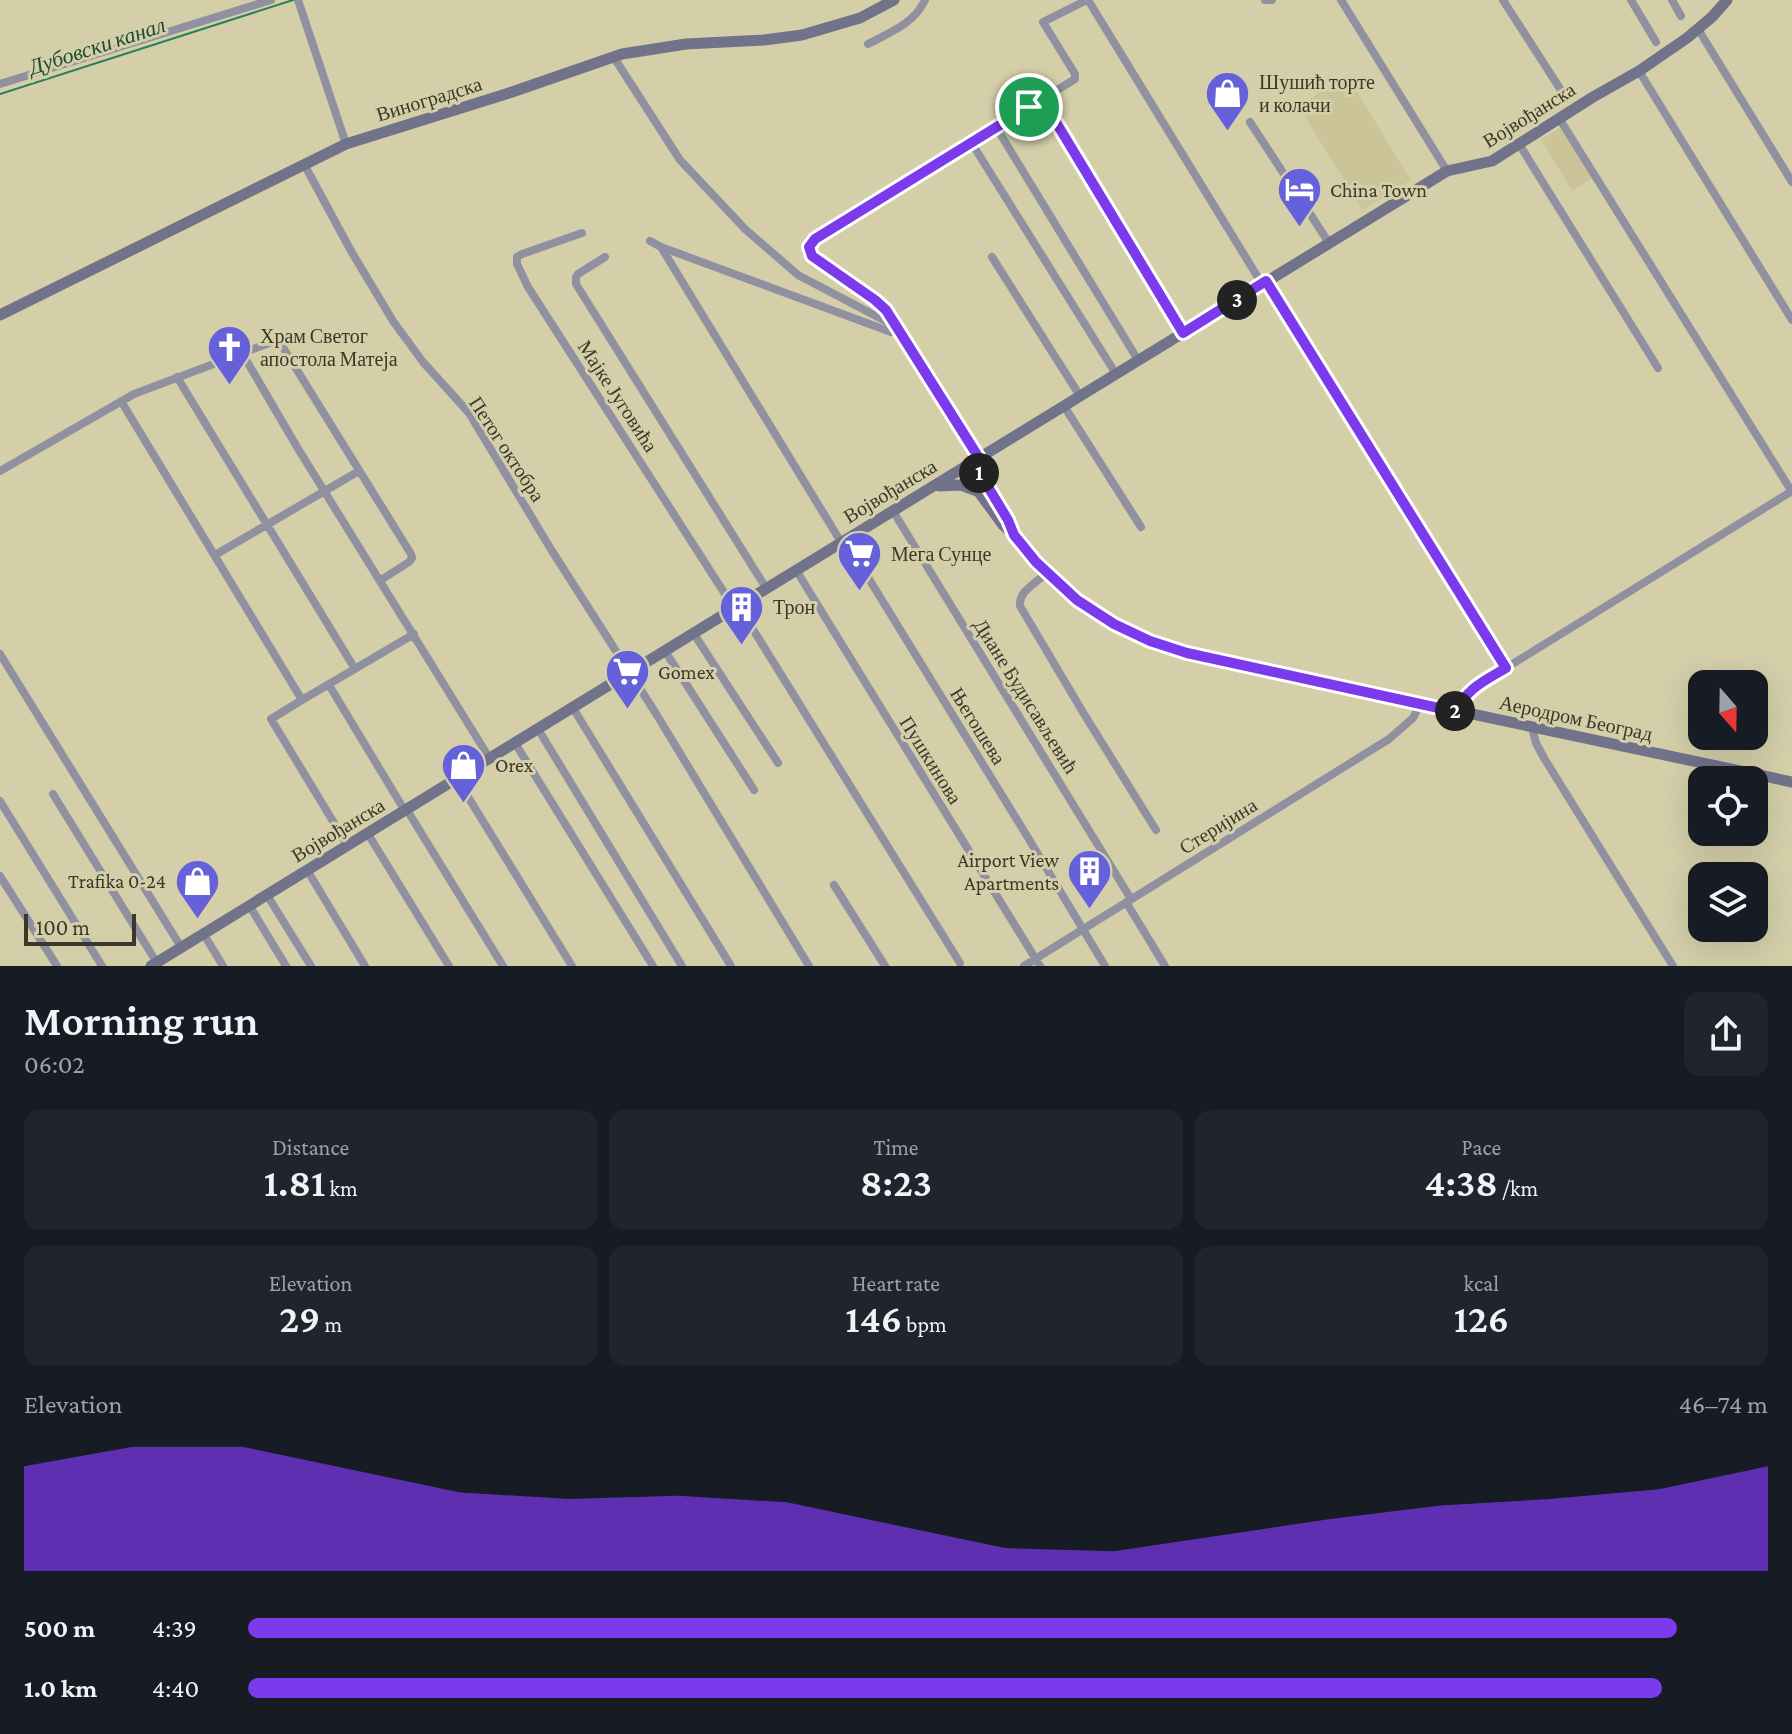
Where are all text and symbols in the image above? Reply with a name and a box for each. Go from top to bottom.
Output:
water label: Дубовски канал [24,12,168,80]
shop icon: Шушић торте и колачи [1204,70,1252,133]
place label: Шушић торте и колачи [1259,71,1375,116]
street label: Виноградска [374,72,485,126]
pin [995,73,1063,141]
street label: Војвођанска [1479,78,1580,153]
icon: arrive [1007,85,1051,129]
hotel icon: China Town [1275,166,1323,229]
place label: China Town [1330,179,1427,201]
pin: 3 [1217,280,1257,320]
text: 3 [1232,287,1242,312]
church icon: Храм Светог апостола Матеја [205,323,253,386]
place label: Храм Светог апостола Матеја [260,325,398,371]
street label: Мајке Југовића [573,336,662,457]
street label: Петог октобра [464,392,549,506]
pin: 1 [959,453,999,493]
street label: Војвођанска [840,455,941,528]
text: 1 [975,460,983,485]
supermarket icon: Мега Сунце [836,530,884,593]
place label: Мега Сунце [891,543,991,566]
building icon: Трон [718,583,766,646]
place label: Трон [773,596,815,619]
street label: Диане Будисављевић [969,615,1083,778]
supermarket icon: Gomex [603,648,651,711]
place label: Gomex [658,661,715,683]
north arrow [1688,670,1768,750]
map controls [1688,670,1768,942]
street label: Његошева [946,684,1010,769]
pin: 2 [1435,691,1475,731]
street label: Аеродром Београд [1497,691,1655,746]
text: 2 [1449,698,1461,723]
street label: Пушкинова [895,712,967,808]
shop icon: Orex [440,741,488,804]
place label: Orex [495,754,534,776]
button: locate [1688,766,1768,846]
street label: Стеријина [1175,793,1261,859]
street label: Војвођанска [288,794,389,867]
building icon: Airport View Apartments [1066,847,1114,910]
place label: Airport View Apartments [958,849,1059,895]
shop icon: Trafika 0-24 [173,857,221,920]
button: layers [1688,862,1768,942]
place label: Trafika 0-24 [68,870,166,892]
scale bar [24,910,136,946]
text: 100 m [36,915,90,940]
button: share [1684,992,1768,1076]
text: Morning run [24,996,259,1044]
text: 06:02 [24,1050,85,1079]
text: Distance [272,1135,349,1160]
text: Time [873,1135,919,1160]
text: Pace [1462,1135,1501,1160]
text: 1.81 [264,1160,325,1205]
text: 8:23 [860,1160,932,1205]
text: 4:38 [1425,1160,1498,1205]
text: km [325,1176,358,1201]
text: /km [1498,1176,1538,1201]
text: Elevation [269,1271,352,1296]
text: Heart rate [852,1271,940,1296]
text: kcal [1464,1271,1499,1296]
text: 29 [279,1296,320,1341]
text: 146 [845,1296,902,1341]
text: 126 [1454,1296,1509,1341]
text: m [320,1312,342,1337]
text: bpm [902,1312,947,1337]
text: Elevation [24,1390,122,1419]
text: 46–74 m [1679,1390,1768,1419]
text: 500 m [24,1614,95,1643]
text: 4:39 [152,1614,197,1643]
text: 1.0 km [24,1674,97,1703]
text: 4:40 [152,1674,199,1703]

